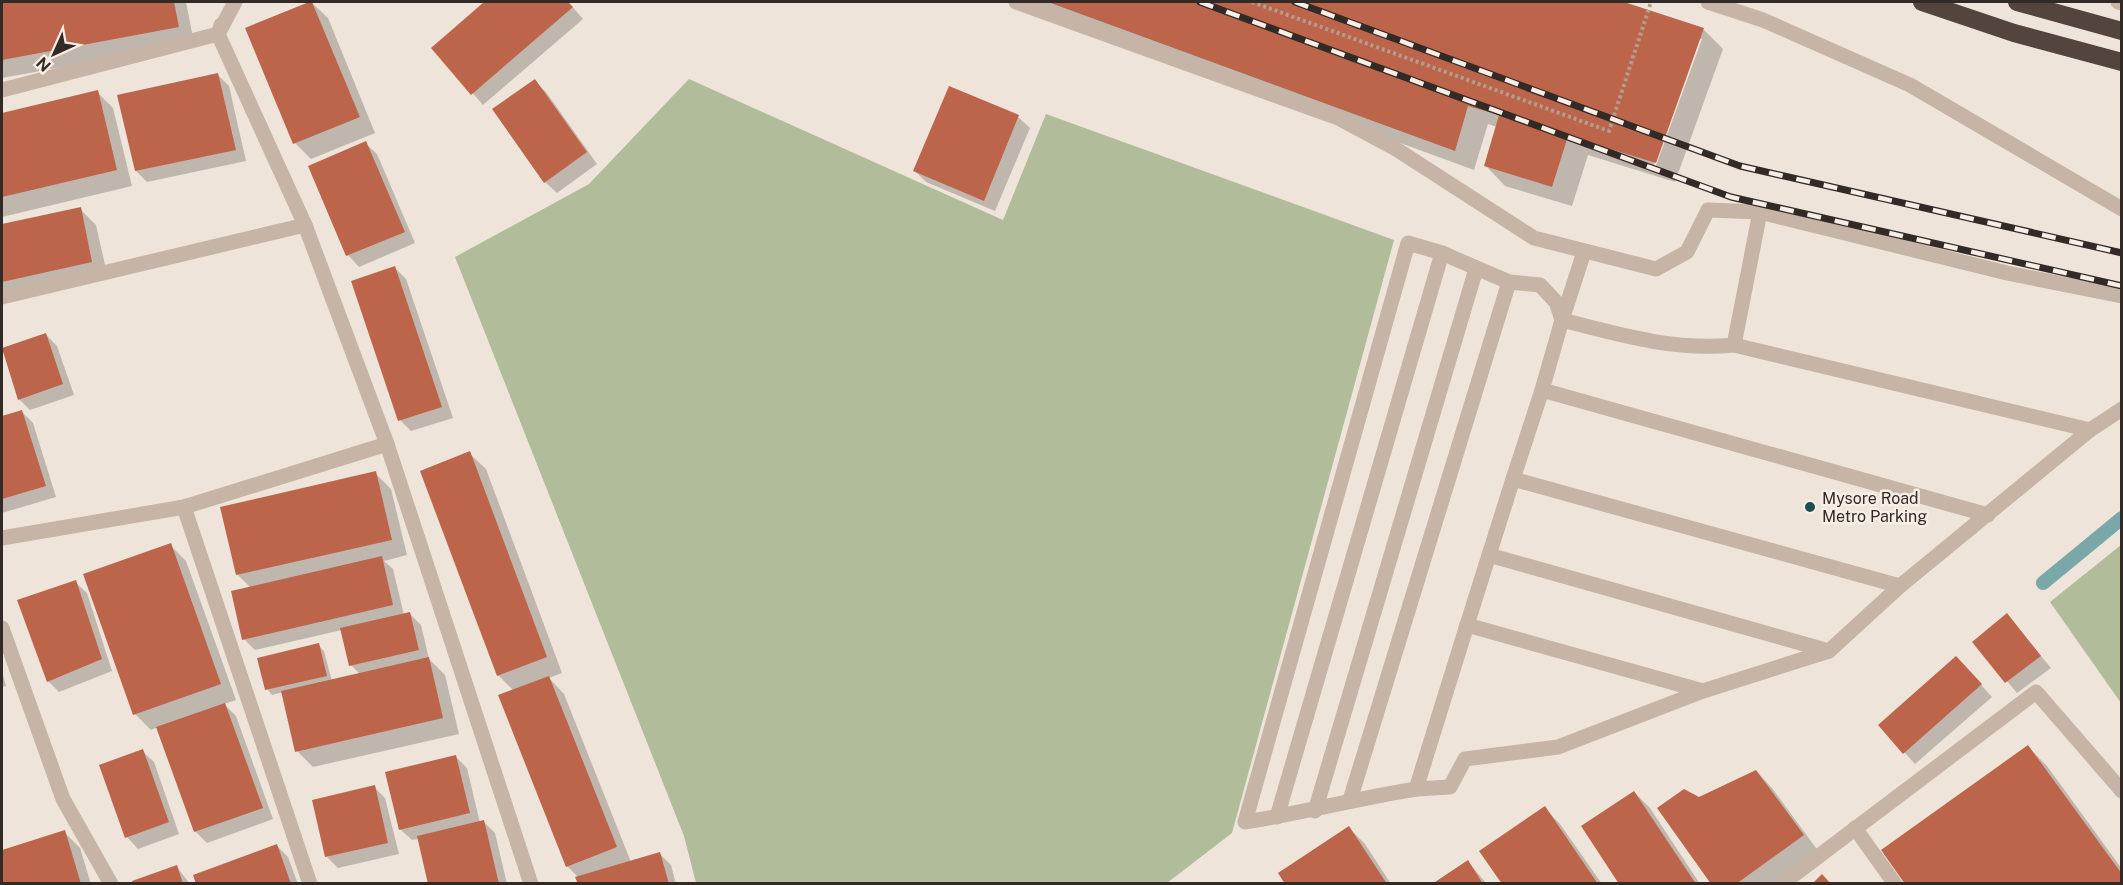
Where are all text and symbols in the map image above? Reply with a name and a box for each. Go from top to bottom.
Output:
north arrow [24,24,84,84]
text: N [33,53,55,75]
place label: Mysore Road Metro Parking [1822,489,1927,526]
marker: Mysore Road Metro Parking [1803,500,1817,514]

